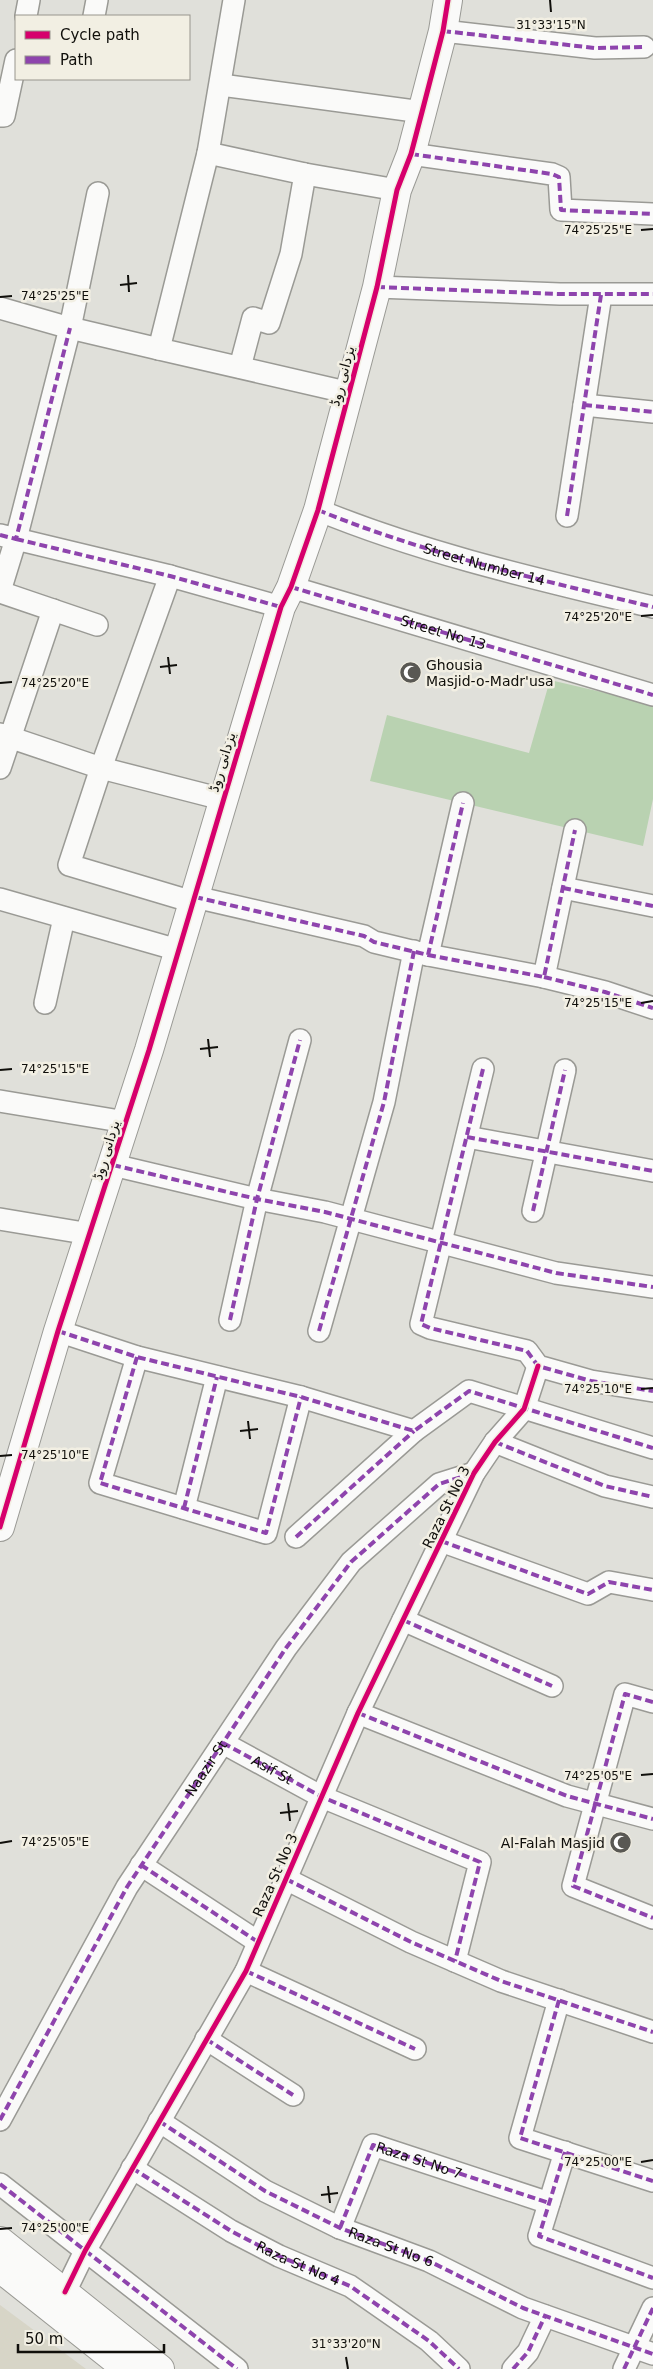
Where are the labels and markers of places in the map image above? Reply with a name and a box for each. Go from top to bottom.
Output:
place label: Ghousia Masjid-o-Madr'usa [426,657,554,689]
mosque icon: Ghousia Masjid-o-Madr'usa [398,661,422,685]
mosque icon: Al-Falah Masjid [609,1831,633,1855]
place label: Al-Falah Masjid [501,1835,605,1851]

